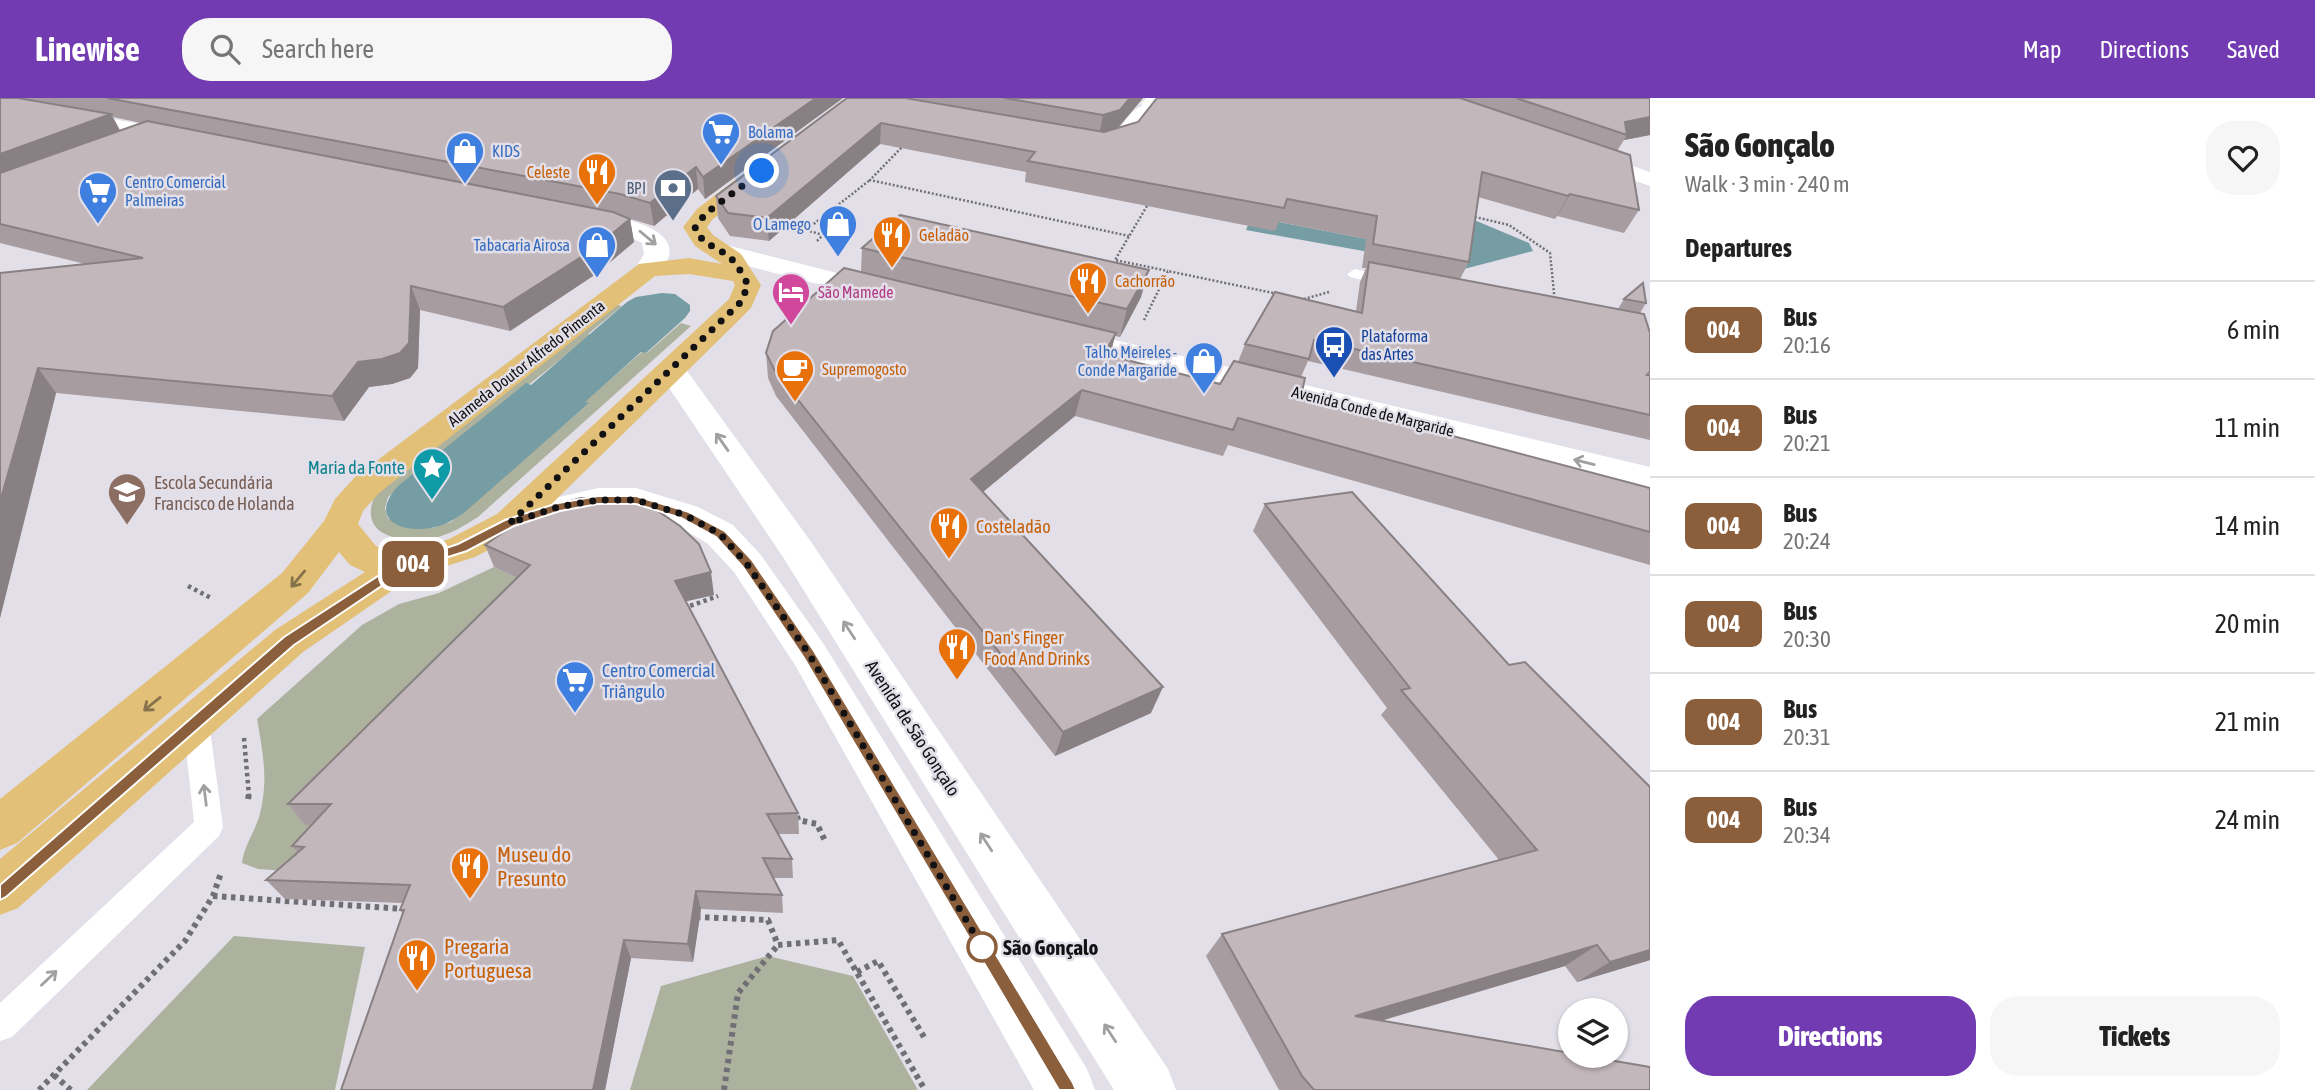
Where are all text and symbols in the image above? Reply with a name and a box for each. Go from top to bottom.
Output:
search box [182,18,672,81]
text: Linewise [35,30,140,68]
icon: search [206,30,244,68]
text: Search here [262,34,374,64]
text: Map [2023,36,2061,63]
text: Directions [2099,36,2189,63]
text: Saved [2227,36,2280,63]
supermarket icon: Bolama [700,111,742,166]
button: heart [2206,121,2280,195]
place label: Bolama [748,123,794,141]
text: São Gonçalo [1685,126,1835,164]
shop icon: KIDS [444,130,486,185]
place label: KIDS [492,142,520,160]
restaurant icon: Celeste [576,151,618,206]
your location [744,153,779,188]
place label: Celeste [527,163,570,181]
bank icon: BPI [652,167,694,222]
supermarket icon: Centro Comercial Palmeiras [77,170,119,225]
text: Walk · 3 min · 240 m [1685,171,1849,197]
place label: Centro Comercial Palmeiras [125,173,227,209]
place label: BPI [626,179,646,197]
shop icon: O Lamego [817,203,859,258]
restaurant icon: Geladão [871,214,913,269]
place label: O Lamego [753,215,811,234]
shop icon: Tabacaria Airosa [576,224,618,279]
place label: Geladão [919,226,969,244]
one-way arrow [639,230,657,246]
text: Departures [1685,233,1792,263]
place label: Tabacaria Airosa [473,236,570,254]
restaurant icon: Cachorrão [1067,260,1109,315]
hotel icon: São Mamede [770,271,812,326]
place label: Cachorrão [1115,272,1175,290]
place label: São Mamede [818,283,894,301]
street label: Alameda Doutor Alfredo Pimenta [444,296,608,430]
text: Bus [1783,302,1817,332]
text: 6 min [2227,315,2280,345]
text: 004 [1707,316,1740,343]
bus stop icon: Plataforma das Artes [1313,324,1355,379]
place label: Plataforma das Artes [1361,327,1428,363]
text: 20:16 [1783,332,1831,358]
shop icon: Talho Meireles - Conde Margaride [1183,340,1225,395]
place label: Talho Meireles - Conde Margaride [1078,343,1177,380]
cafe icon: Supremogosto [774,348,816,403]
place label: Supremogosto [822,360,907,379]
street label: Avenida Conde de Margaride [1290,382,1456,441]
text: Bus [1783,400,1817,430]
text: 11 min [2215,413,2280,443]
text: 004 [1707,414,1740,441]
text: 20:21 [1783,430,1831,456]
one-way arrow [715,433,729,452]
place icon: Maria da Fonte [411,446,453,501]
one-way arrow [1573,454,1596,468]
place label: Maria da Fonte [308,457,405,478]
school or university icon: Escola Secundária Francisco de Holanda [106,471,148,526]
place label: Escola Secundária Francisco de Holanda [154,472,295,514]
text: Bus [1783,498,1817,528]
restaurant icon: Costeladão [928,505,970,560]
text: 14 min [2215,511,2280,541]
text: 004 [1707,512,1740,539]
place label: Costeladão [976,516,1051,537]
text: 20:24 [1783,528,1831,554]
line badge: 004 [373,541,453,587]
text: 004 [396,550,430,577]
one-way arrow [290,569,306,587]
text: Bus [1783,596,1817,626]
text: 20 min [2215,609,2280,639]
text: 004 [1707,610,1740,637]
one-way arrow [842,621,857,640]
restaurant icon: Dan's Finger Food And Drinks [936,626,978,681]
text: 20:30 [1783,626,1831,652]
place label: Dan's Finger Food And Drinks [984,627,1090,669]
street label: Avenida de São Gonçalo [861,656,965,800]
supermarket icon: Centro Comercial Triângulo [554,659,596,714]
place label: Centro Comercial Triângulo [602,660,716,702]
text: Bus [1783,694,1817,724]
one-way arrow [143,696,161,712]
text: 21 min [2215,707,2280,737]
text: 004 [1707,708,1740,735]
text: 20:31 [1783,724,1831,750]
one-way arrow [198,784,211,806]
text: Bus [1783,792,1817,822]
text: 24 min [2215,805,2280,835]
text: 004 [1707,806,1740,833]
text: 20:34 [1783,822,1831,848]
one-way arrow [979,832,993,852]
place label: Museu do Presunto [497,842,571,890]
restaurant icon: Museu do Presunto [449,845,491,900]
marker: São Gonçalo [967,932,997,962]
place label: Pregaria Portuguesa [444,934,532,982]
place label: São Gonçalo [1003,935,1098,959]
restaurant icon: Pregaria Portuguesa [396,937,438,992]
one-way arrow [40,970,58,987]
button: Directions [1685,996,1976,1076]
button: Tickets [1990,996,2280,1076]
map controls [1558,998,1628,1068]
button: layers [1558,998,1628,1068]
one-way arrow [1102,1023,1116,1043]

